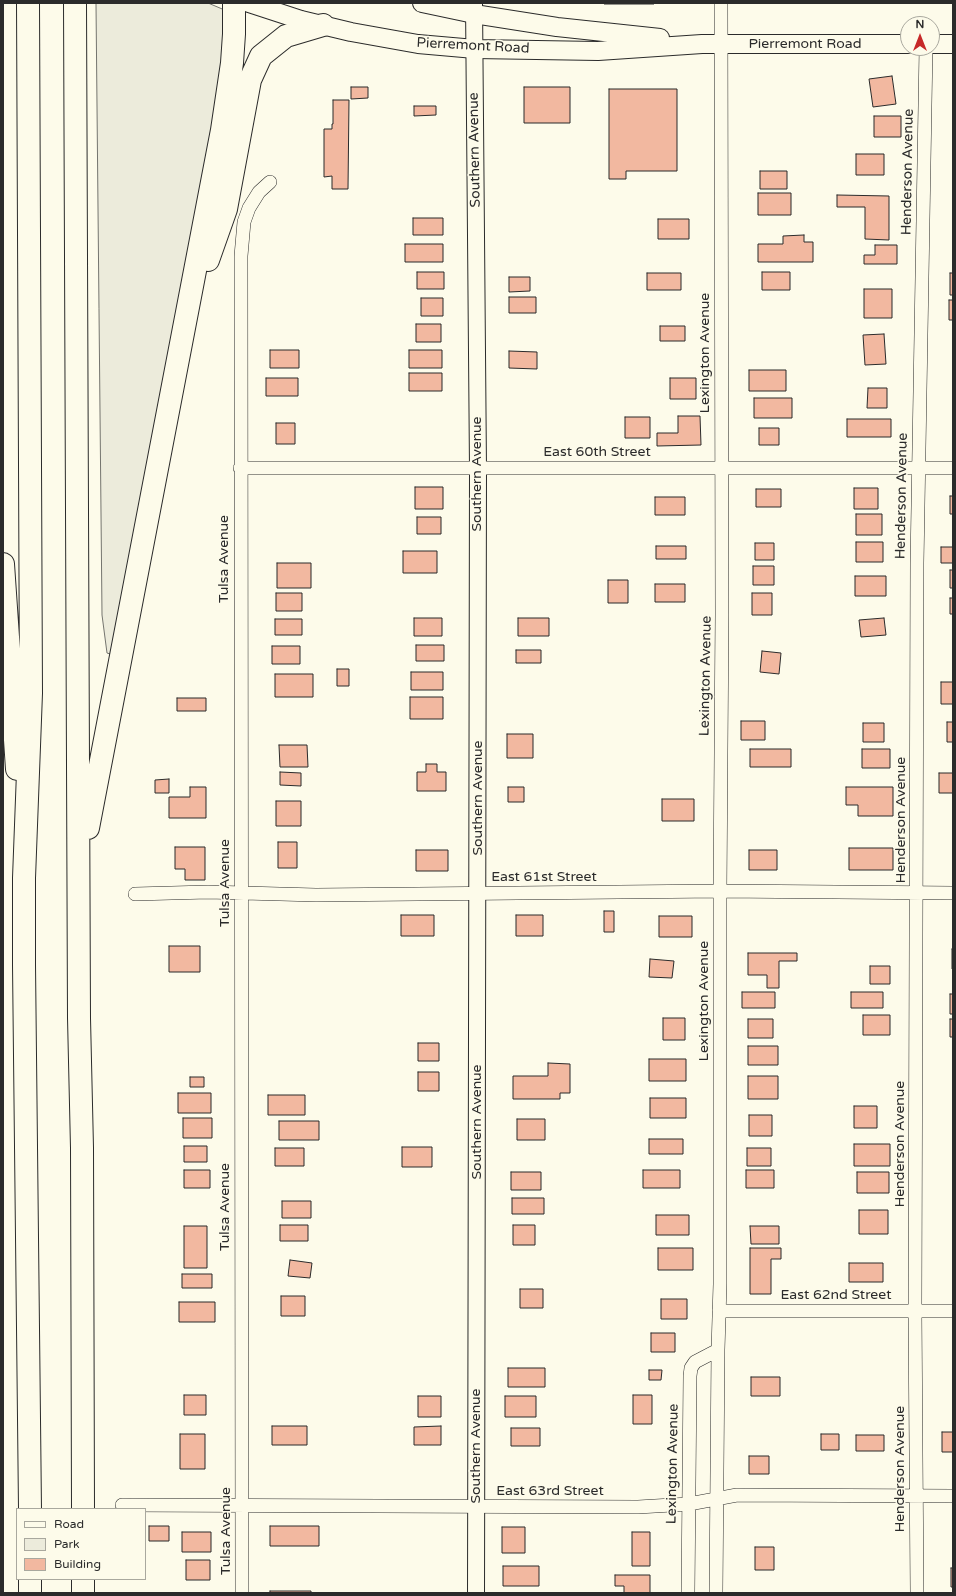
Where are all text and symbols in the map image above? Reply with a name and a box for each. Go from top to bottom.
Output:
north arrow [900,16,940,56]
text: N [916,18,924,31]
street label: Pierremont Road [416,35,530,57]
street label: Pierremont Road [748,36,862,52]
street label: Southern Avenue [466,92,484,208]
street label: Henderson Avenue [898,109,918,235]
street label: Lexington Avenue [697,293,713,413]
street label: Southern Avenue [469,416,485,532]
street label: Henderson Avenue [892,433,912,559]
street label: East 60th Street [543,444,651,460]
street label: Tulsa Avenue [216,515,232,603]
street label: Lexington Avenue [697,616,715,736]
street label: Southern Avenue [470,740,486,856]
street label: Henderson Avenue [893,757,909,883]
street label: Tulsa Avenue [217,839,233,927]
street label: East 61st Street [491,869,597,885]
street label: Lexington Avenue [696,941,712,1061]
street label: Southern Avenue [469,1064,485,1180]
street label: Henderson Avenue [892,1081,908,1207]
street label: Tulsa Avenue [217,1163,233,1251]
street label: East 62nd Street [781,1287,891,1303]
street label: Southern Avenue [468,1388,484,1504]
street label: Lexington Avenue [664,1404,682,1524]
street label: Henderson Avenue [892,1406,908,1532]
street label: East 63rd Street [496,1483,604,1499]
street label: Tulsa Avenue [218,1487,234,1575]
legend [16,1508,146,1580]
text: Road [54,1517,84,1531]
text: Park [54,1537,80,1551]
text: Building [54,1557,101,1571]

